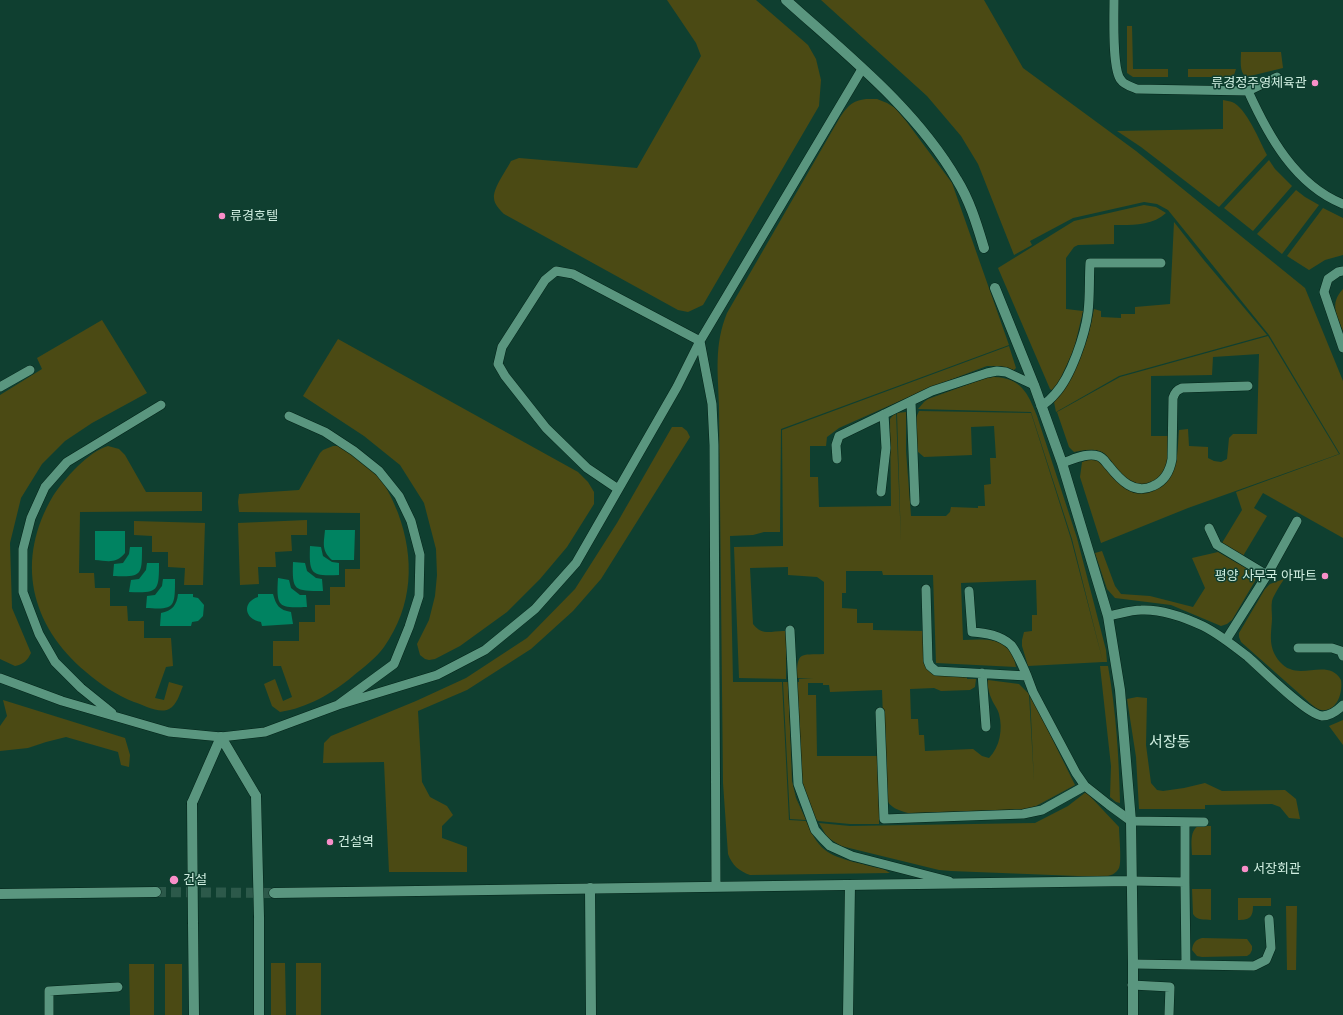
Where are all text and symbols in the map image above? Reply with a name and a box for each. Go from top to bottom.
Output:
place label: 류경정주영체육관 [1211,75,1307,91]
marker: 류경정주영체육관 [1310,78,1320,88]
place label: 류경호텔 [230,208,278,224]
marker: 류경호텔 [217,211,227,221]
place label: 평양 사무국 아파트 [1215,568,1317,584]
marker: 평양 사무국 아파트 [1320,571,1330,581]
district label: 서장동 [1149,734,1191,752]
place label: 건설역 [338,834,374,850]
marker: 건설역 [325,837,335,847]
place label: 서장회관 [1253,861,1301,877]
marker: 서장회관 [1240,864,1250,874]
place label: 건설 [183,872,207,888]
marker: 건설 [168,874,180,886]

